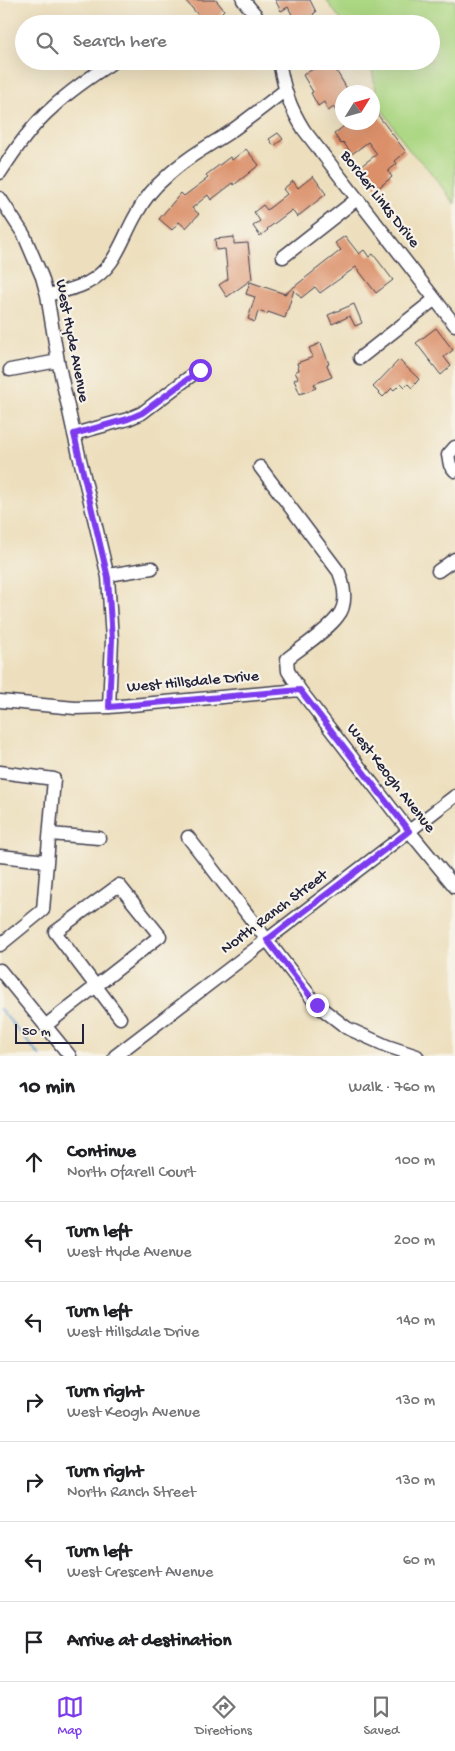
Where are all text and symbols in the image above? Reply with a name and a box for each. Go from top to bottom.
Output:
search box [15,15,440,70]
icon: search [33,29,61,57]
text: Search here [73,31,167,54]
north arrow [335,85,380,130]
street label: Border Links Drive [335,147,423,253]
street label: West Hyde Avenue [50,278,92,405]
route start [189,359,212,382]
street label: West Hillsdale Drive [126,668,260,698]
street label: West Keogh Avenue [342,721,439,838]
street label: North Ranch Street [218,866,333,959]
route end [306,994,329,1017]
scale bar [15,1021,84,1044]
text: 50 m [22,1024,51,1041]
text: 10 min [20,1076,75,1101]
text: Walk · 760 m [349,1079,435,1098]
text: Continue [67,1141,136,1164]
icon: ahead [20,1148,48,1176]
text: 100 m [395,1152,435,1171]
text: North Ofarell Court [67,1164,195,1183]
text: Turn left [67,1221,131,1244]
icon: left [20,1228,48,1256]
text: 200 m [394,1232,435,1251]
text: West Hyde Avenue [67,1244,192,1263]
text: Turn left [67,1301,131,1324]
icon: left [20,1308,48,1336]
text: 140 m [397,1312,435,1331]
text: West Hillsdale Drive [67,1324,199,1343]
text: Turn right [67,1381,143,1404]
icon: right [20,1388,48,1416]
text: 130 m [396,1392,435,1411]
text: West Keogh Avenue [67,1404,200,1423]
text: Turn right [67,1461,143,1484]
icon: right [20,1468,48,1496]
text: 130 m [396,1472,435,1491]
text: North Ranch Street [67,1484,196,1503]
text: Turn left [67,1541,131,1564]
icon: left [20,1548,48,1576]
text: 60 m [403,1552,435,1571]
text: West Crescent Avenue [67,1564,213,1583]
icon: arrive [20,1628,48,1656]
text: Arrive at destination [67,1630,231,1653]
tab: Map [56,1693,84,1740]
tab: Directions [195,1693,252,1740]
tab: Saved [363,1693,399,1740]

